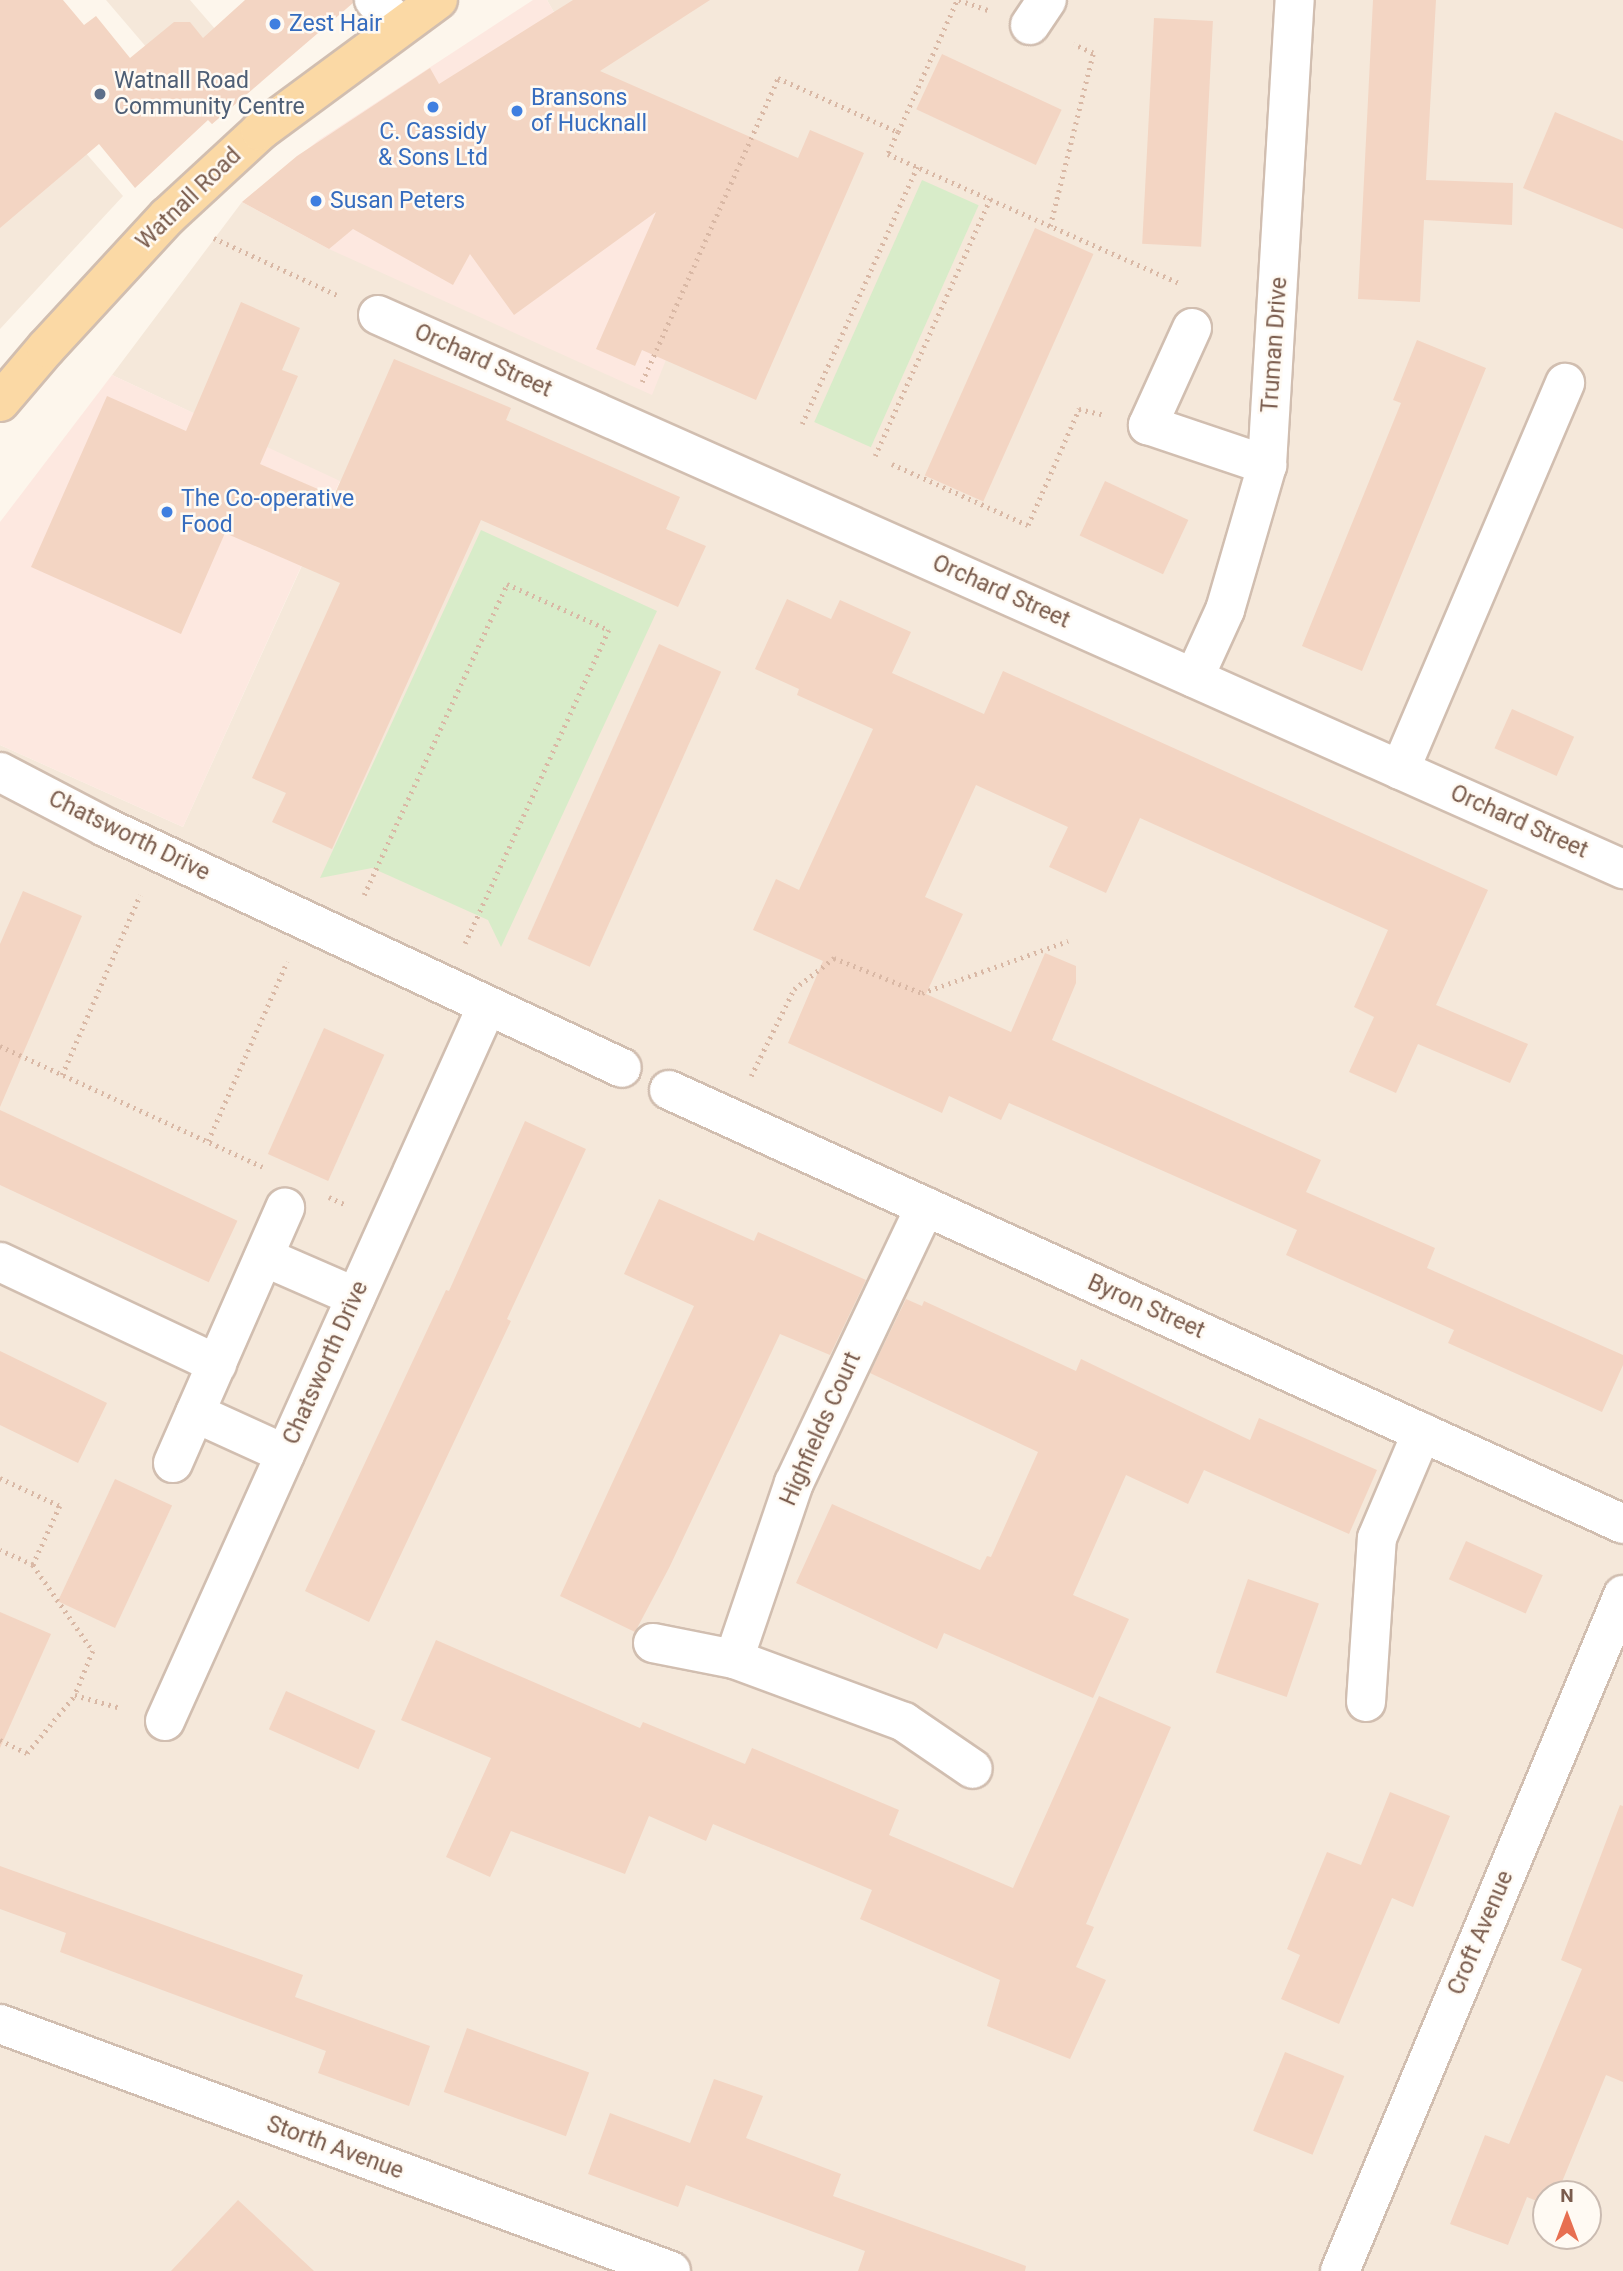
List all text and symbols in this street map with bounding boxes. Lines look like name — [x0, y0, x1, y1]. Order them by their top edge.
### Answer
place label: Zest Hair — [289, 10, 382, 38]
marker: Zest Hair — [267, 16, 283, 32]
place label: Watnall Road Community Centre — [114, 67, 305, 121]
place label: Bransons of Hucknall — [531, 84, 647, 138]
marker: Watnall Road Community Centre — [92, 86, 108, 102]
marker: C. Cassidy & Sons Ltd — [425, 99, 441, 115]
marker: Bransons of Hucknall — [509, 103, 525, 119]
place label: C. Cassidy & Sons Ltd — [378, 118, 488, 172]
street label: Watnall Road — [131, 142, 247, 256]
place label: Susan Peters — [330, 187, 465, 215]
marker: Susan Peters — [308, 193, 324, 209]
street label: Truman Drive — [1256, 276, 1294, 414]
street label: Orchard Street — [410, 318, 556, 404]
place label: The Co-operative Food — [181, 485, 354, 539]
marker: The Co-operative Food — [159, 504, 175, 520]
street label: Orchard Street — [928, 549, 1074, 635]
street label: Orchard Street — [1446, 779, 1592, 865]
street label: Chatsworth Drive — [44, 785, 214, 887]
street label: Byron Street — [1083, 1269, 1209, 1345]
street label: Chatsworth Drive — [278, 1277, 374, 1449]
street label: Highfields Court — [775, 1348, 867, 1510]
street label: Croft Avenue — [1442, 1867, 1520, 1999]
street label: Storth Avenue — [263, 2110, 407, 2186]
north arrow — [1532, 2180, 1602, 2250]
text: N — [1560, 2184, 1574, 2207]

